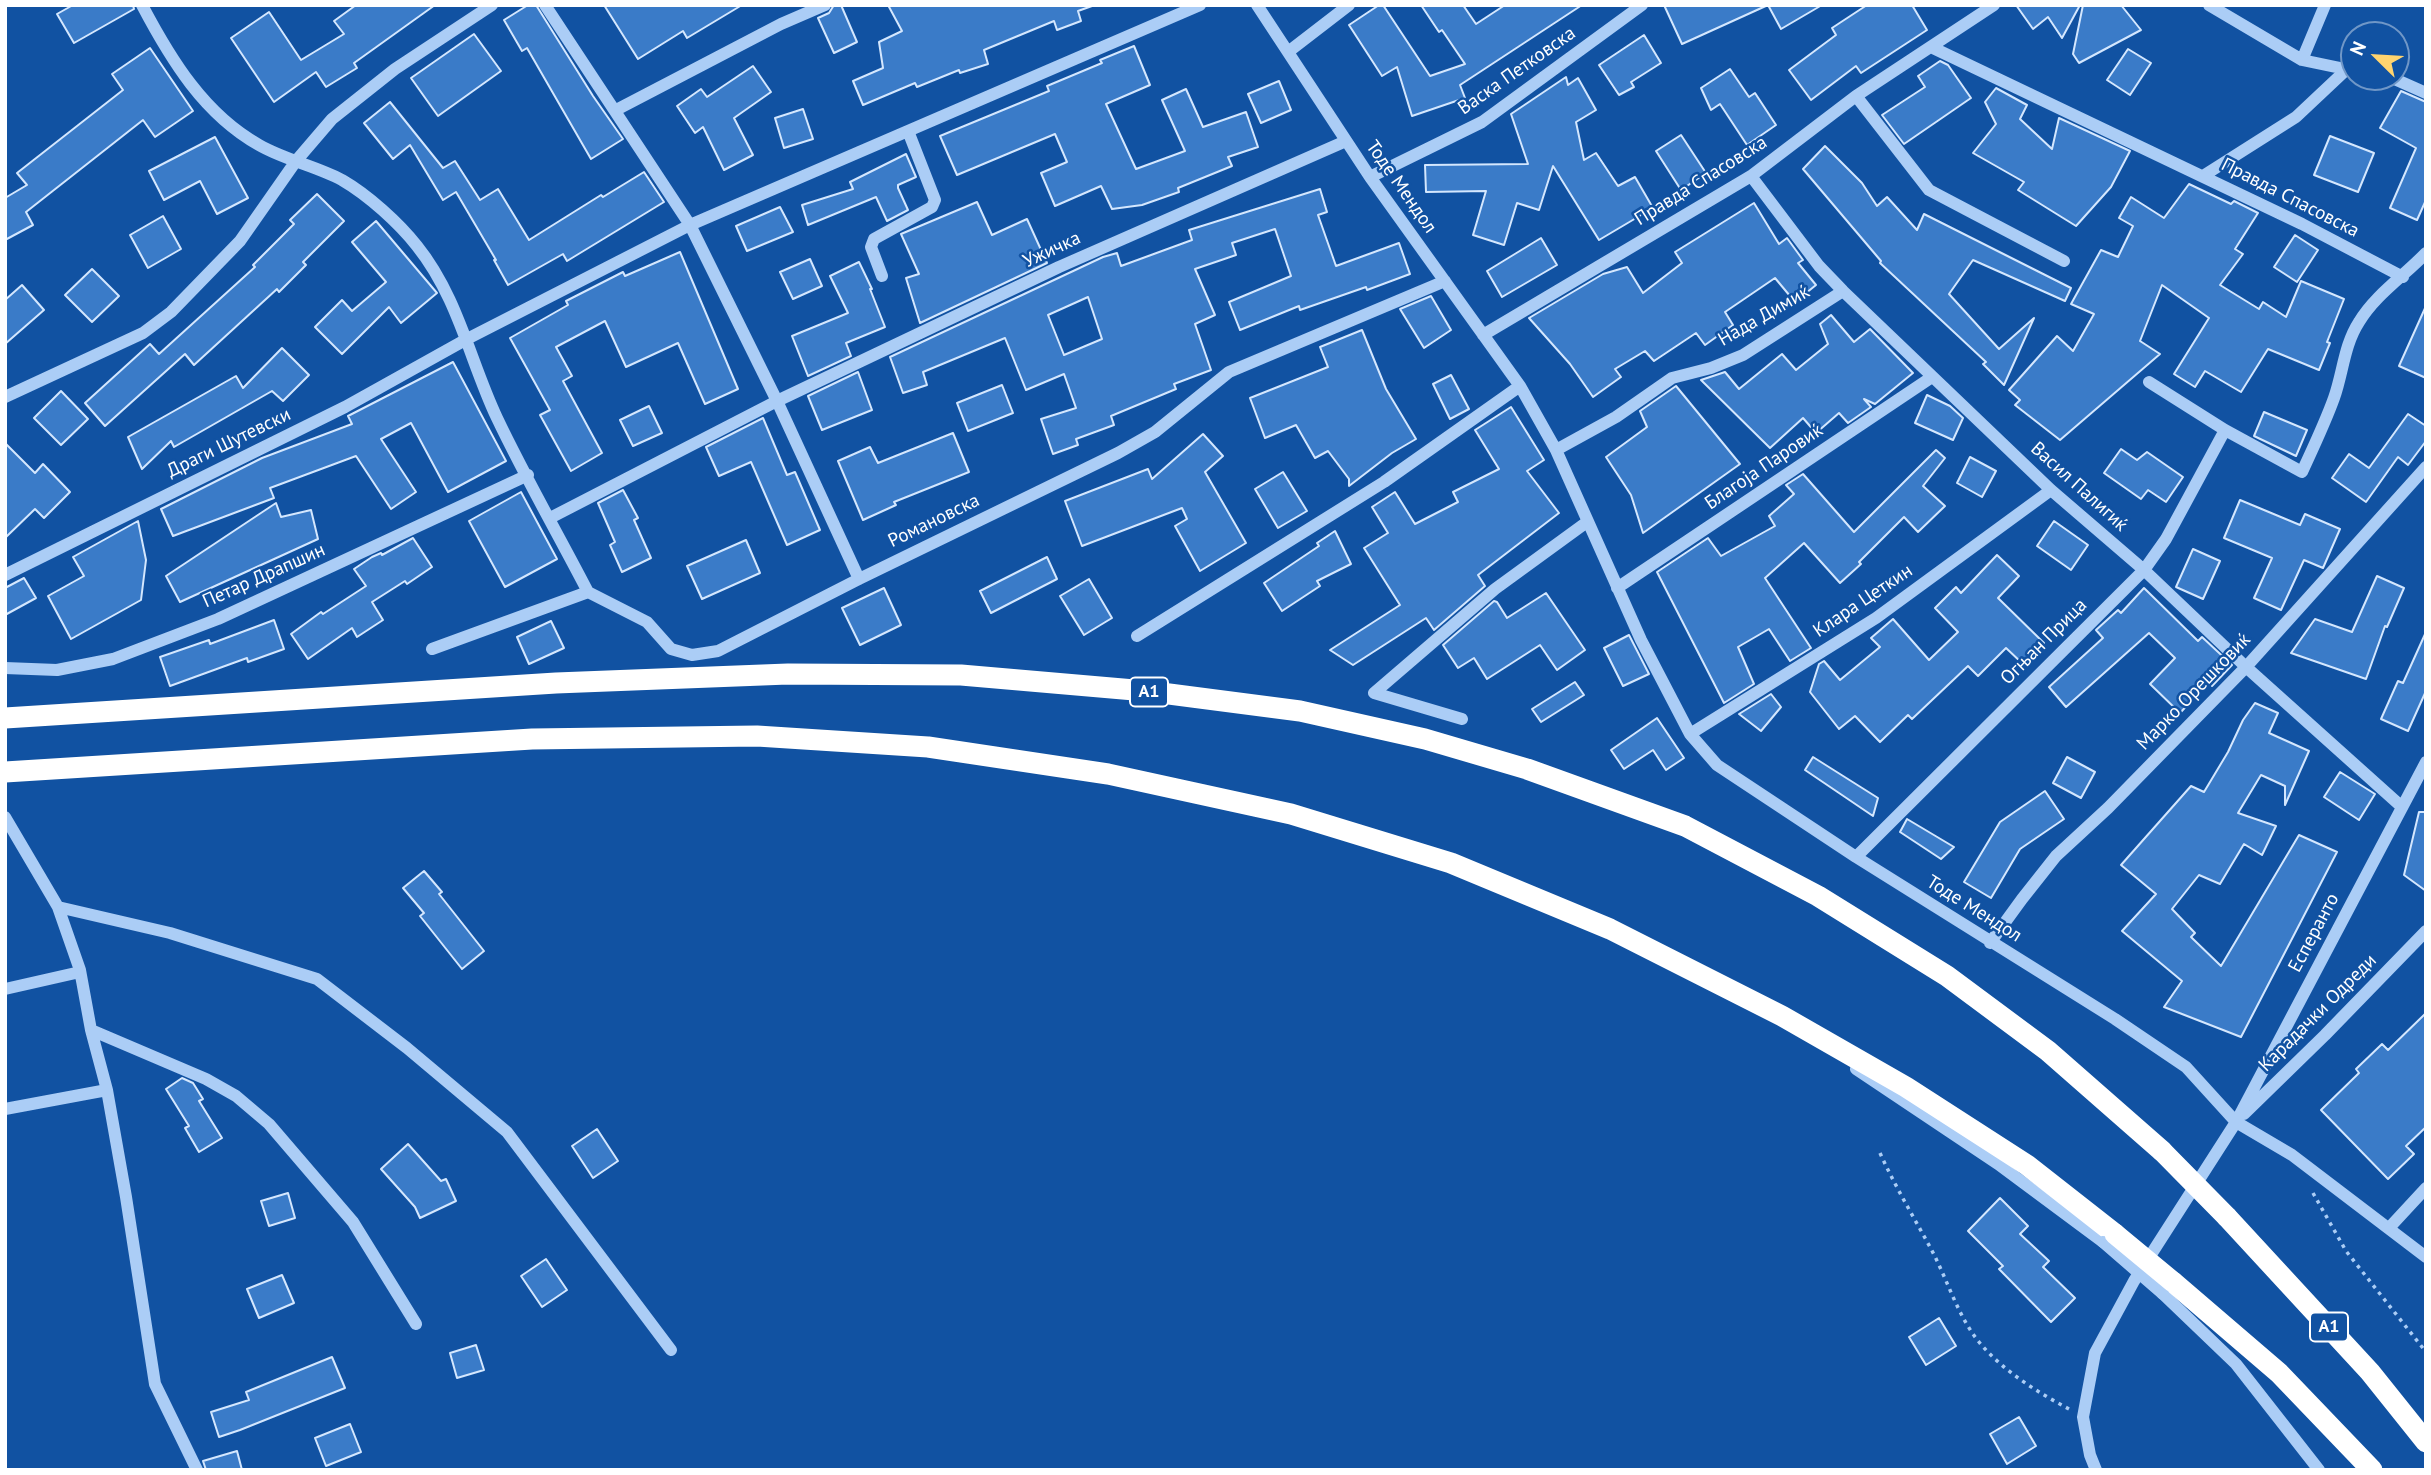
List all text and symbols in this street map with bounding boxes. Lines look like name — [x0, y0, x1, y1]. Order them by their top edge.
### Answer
north arrow — [2340, 21, 2410, 91]
street label: Васка Петковска — [1454, 22, 1580, 120]
text: N — [2344, 38, 2371, 59]
street label: Правда Спасовска — [1631, 131, 1771, 231]
street label: Тоде Мендол — [1361, 136, 1441, 238]
street label: Правда Спасовска — [2217, 153, 2363, 243]
street label: Ужичка — [1020, 227, 1084, 273]
street label: Нада Димиќ — [1714, 281, 1814, 351]
street label: Драги Шутевски — [163, 403, 295, 483]
street label: Благоја Паровиќ — [1701, 419, 1827, 515]
street label: Васил Палигиќ — [2026, 438, 2132, 536]
street label: Романовска — [885, 489, 983, 553]
street label: Петар Драпшин — [199, 539, 329, 613]
street label: Клара Цеткин — [1809, 559, 1917, 643]
street label: Огњан Прица — [1996, 594, 2092, 690]
street label: Марко Орешковиќ — [2132, 629, 2256, 755]
road number: A1 — [1130, 678, 1168, 706]
street label: Тоде Мендол — [1922, 871, 2026, 947]
street label: Есперанто — [2284, 890, 2344, 976]
street label: Карадачки Одреди — [2254, 949, 2382, 1077]
road number: A1 — [2310, 1312, 2348, 1342]

